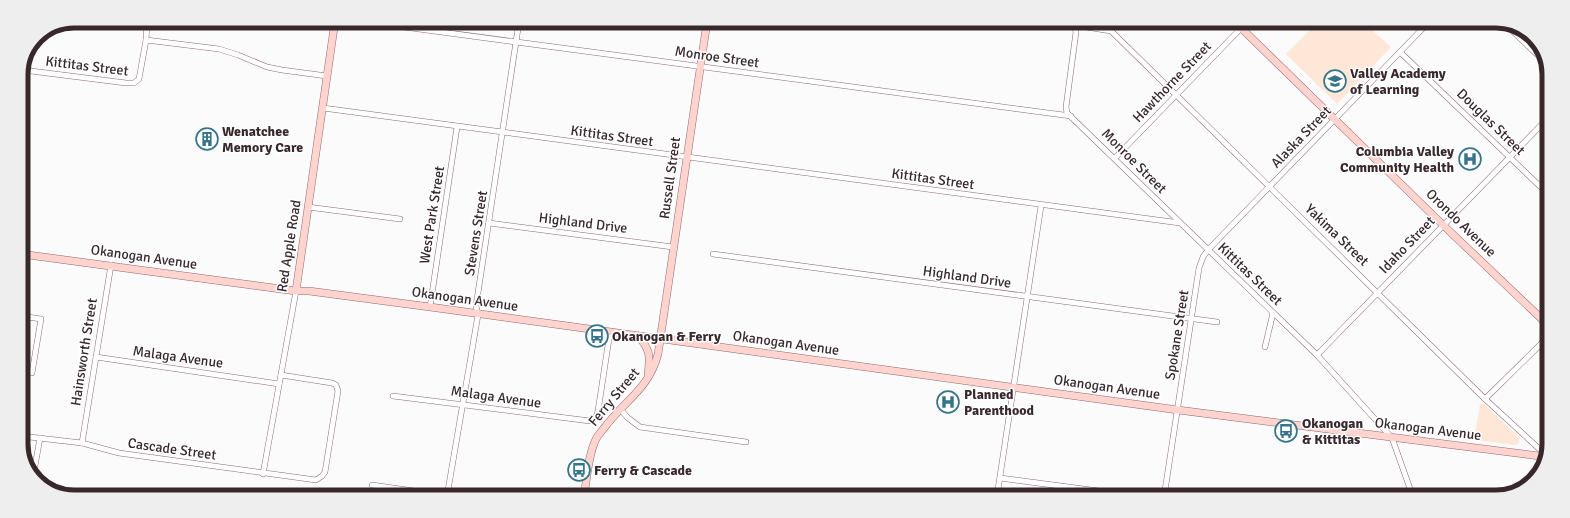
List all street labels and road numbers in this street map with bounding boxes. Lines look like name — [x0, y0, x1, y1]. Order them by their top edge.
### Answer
street label: Hawthorne Street — [1129, 38, 1215, 126]
street label: Monroe Street — [674, 43, 760, 71]
street label: Kittitas Street — [45, 52, 130, 80]
street label: Douglas Street — [1453, 85, 1529, 159]
street label: Alaska Street — [1267, 102, 1335, 171]
street label: Kittitas Street — [570, 122, 655, 150]
street label: Monroe Street — [1098, 125, 1170, 197]
street label: Russell Street — [656, 136, 684, 220]
street label: West Park Street — [416, 165, 448, 265]
street label: Kittitas Street — [891, 165, 976, 193]
street label: Orondo Avenue — [1423, 185, 1499, 261]
street label: Stevens Street — [461, 189, 491, 277]
street label: Red Apple Road — [273, 199, 305, 293]
street label: Yakima Street — [1302, 200, 1372, 270]
street label: Highland Drive — [538, 209, 628, 237]
street label: Idaho Street — [1375, 213, 1439, 277]
street label: Kittitas Street — [1214, 239, 1286, 309]
street label: Okanogan Avenue — [90, 241, 198, 273]
street label: Highland Drive — [922, 262, 1012, 292]
street label: Okanogan Avenue — [411, 283, 519, 315]
street label: Spokane Street — [1162, 289, 1193, 381]
street label: Hainsworth Street — [67, 297, 101, 407]
street label: Okanogan Avenue — [732, 327, 840, 359]
street label: Malaga Avenue — [132, 342, 224, 372]
street label: Ferry Street — [585, 364, 643, 430]
street label: Okanogan Avenue — [1053, 371, 1161, 403]
street label: Malaga Avenue — [450, 382, 542, 412]
street label: Okanogan Avenue — [1374, 414, 1482, 444]
street label: Cascade Street — [127, 434, 217, 464]

